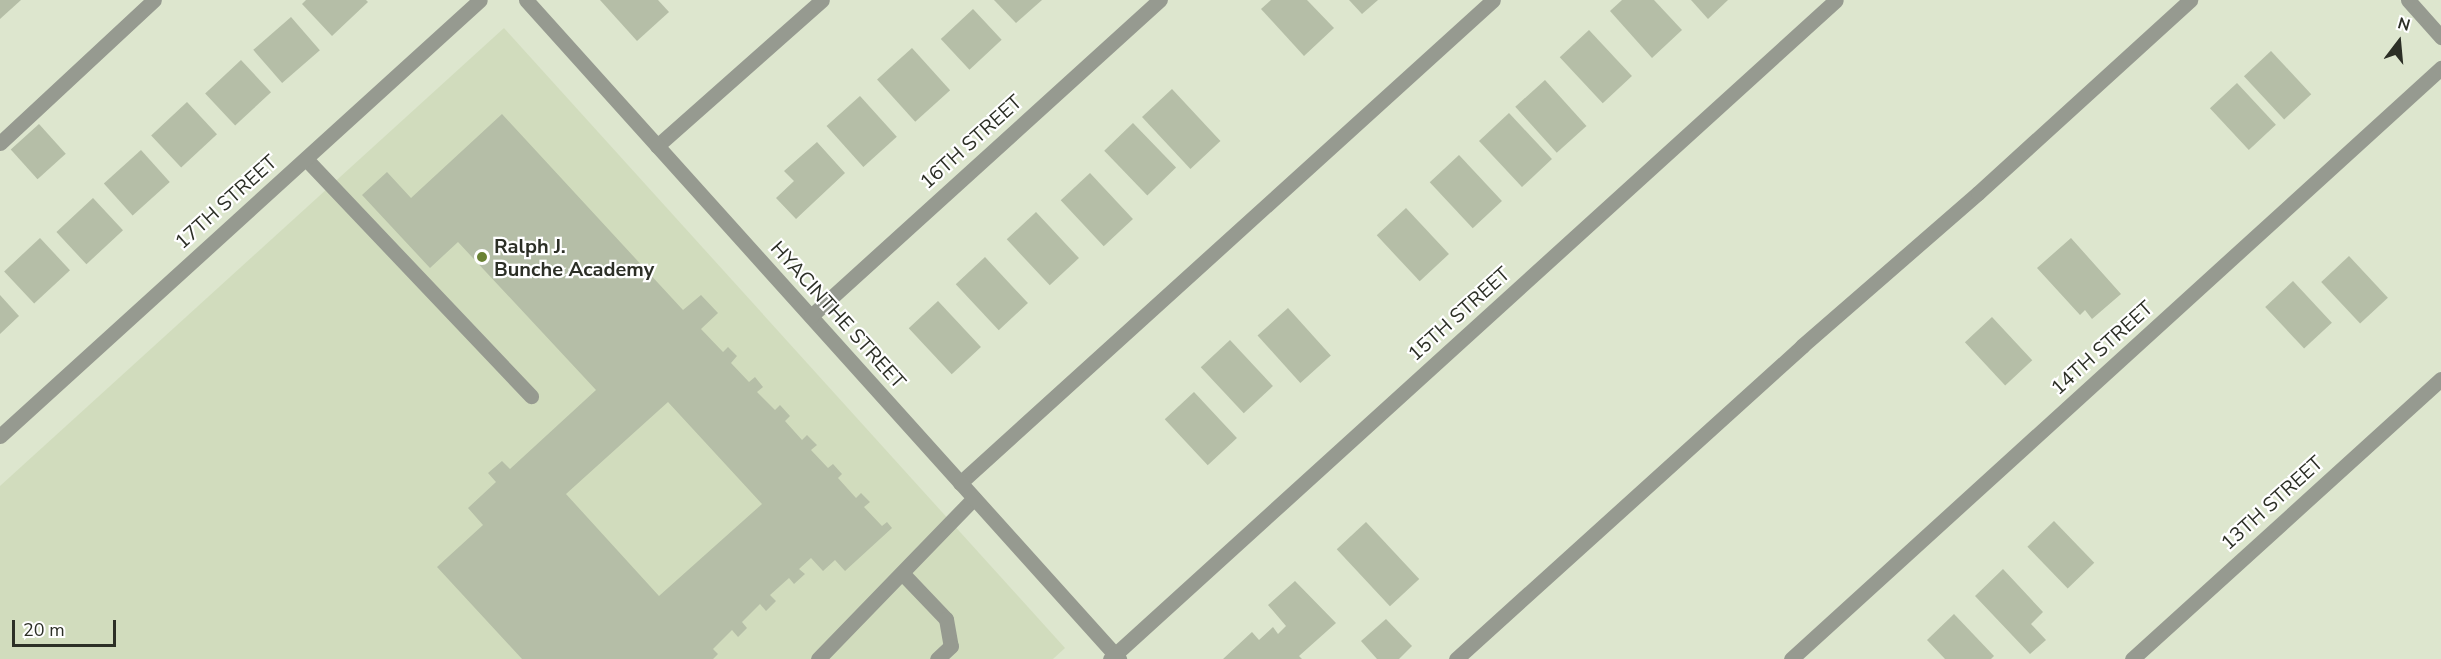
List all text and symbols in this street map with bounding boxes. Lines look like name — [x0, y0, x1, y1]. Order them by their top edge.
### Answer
north arrow — [2369, 12, 2429, 72]
text: N — [2395, 12, 2413, 37]
street label: 16TH STREET — [915, 90, 1027, 194]
street label: 17TH STREET — [170, 150, 282, 254]
place label: Ralph J. Bunche Academy — [494, 234, 654, 281]
street label: HYACINTHE STREET — [765, 236, 911, 394]
marker: Ralph J. Bunche Academy — [475, 250, 489, 264]
street label: 15TH STREET — [1403, 262, 1515, 366]
street label: 14TH STREET — [2046, 296, 2158, 400]
street label: 13TH STREET — [2216, 451, 2328, 555]
scale bar — [15, 608, 118, 646]
text: 20 m — [23, 618, 65, 642]

